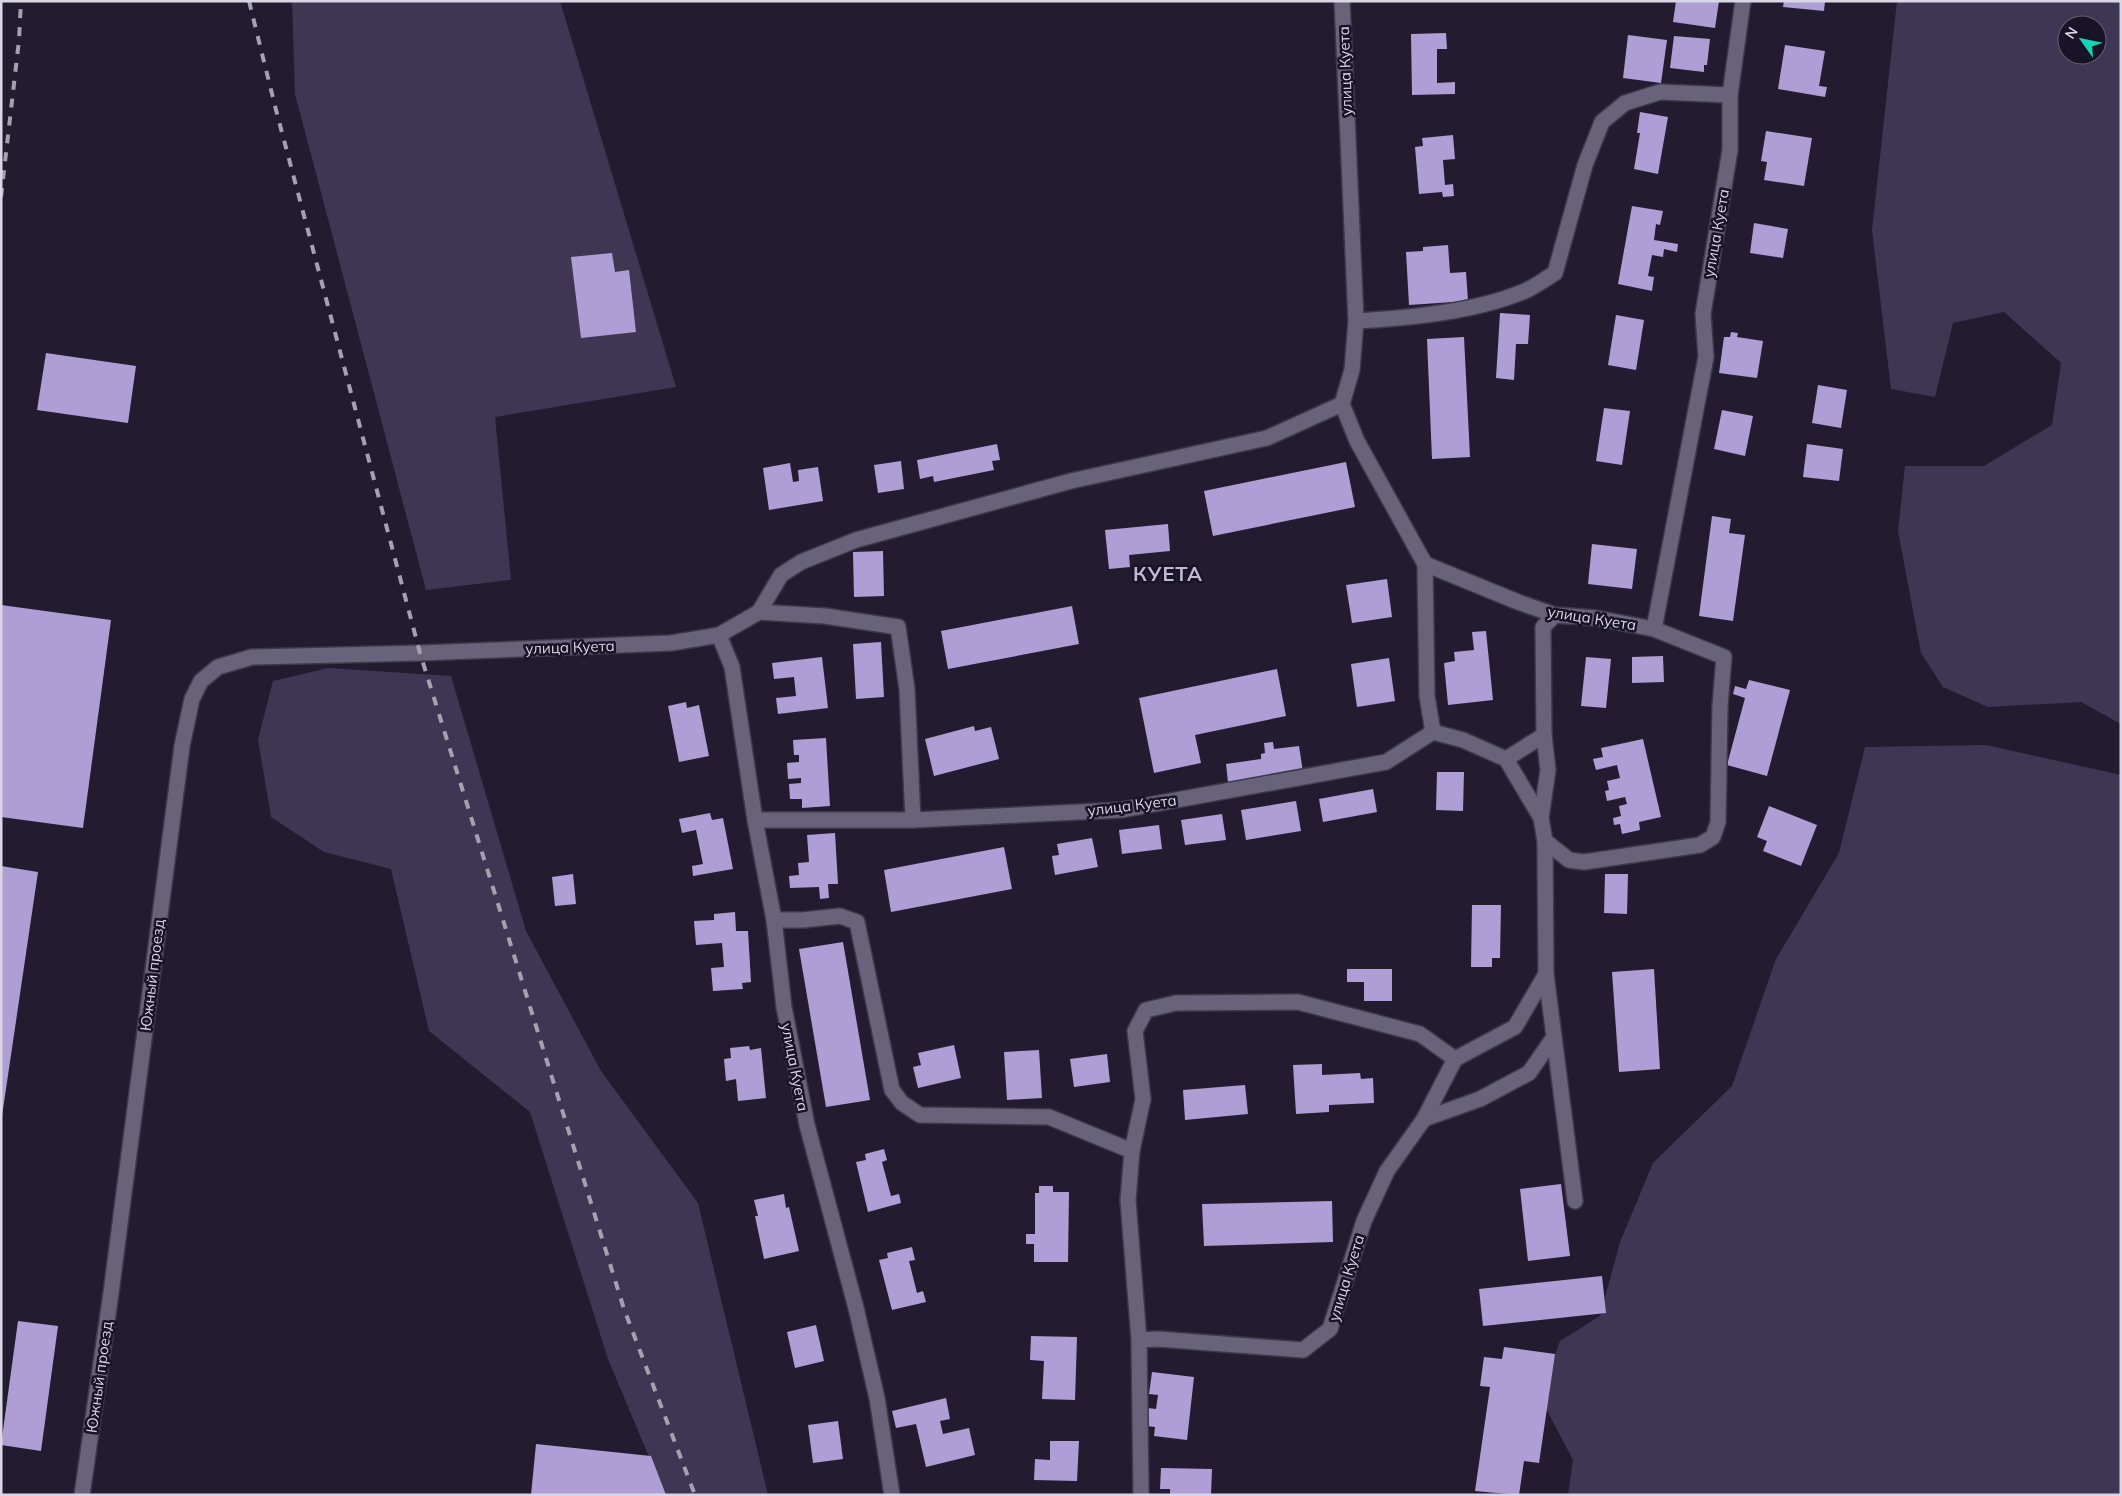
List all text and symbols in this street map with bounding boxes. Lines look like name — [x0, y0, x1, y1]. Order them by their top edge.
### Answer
north arrow — [2057, 15, 2107, 65]
text: N — [2061, 24, 2082, 42]
street label: улица Куета — [1334, 26, 1356, 116]
street label: улица Куета — [1699, 187, 1733, 279]
district label: КУЕТА — [1133, 561, 1203, 586]
street label: улица Куета — [1546, 602, 1638, 634]
street label: улица Куета — [525, 636, 615, 658]
street label: улица Куета — [1086, 790, 1178, 820]
street label: Южный проезд — [136, 918, 168, 1032]
street label: улица Куета — [777, 1021, 813, 1113]
street label: улица Куета — [1324, 1232, 1368, 1324]
street label: Южный проезд — [82, 1320, 116, 1434]

